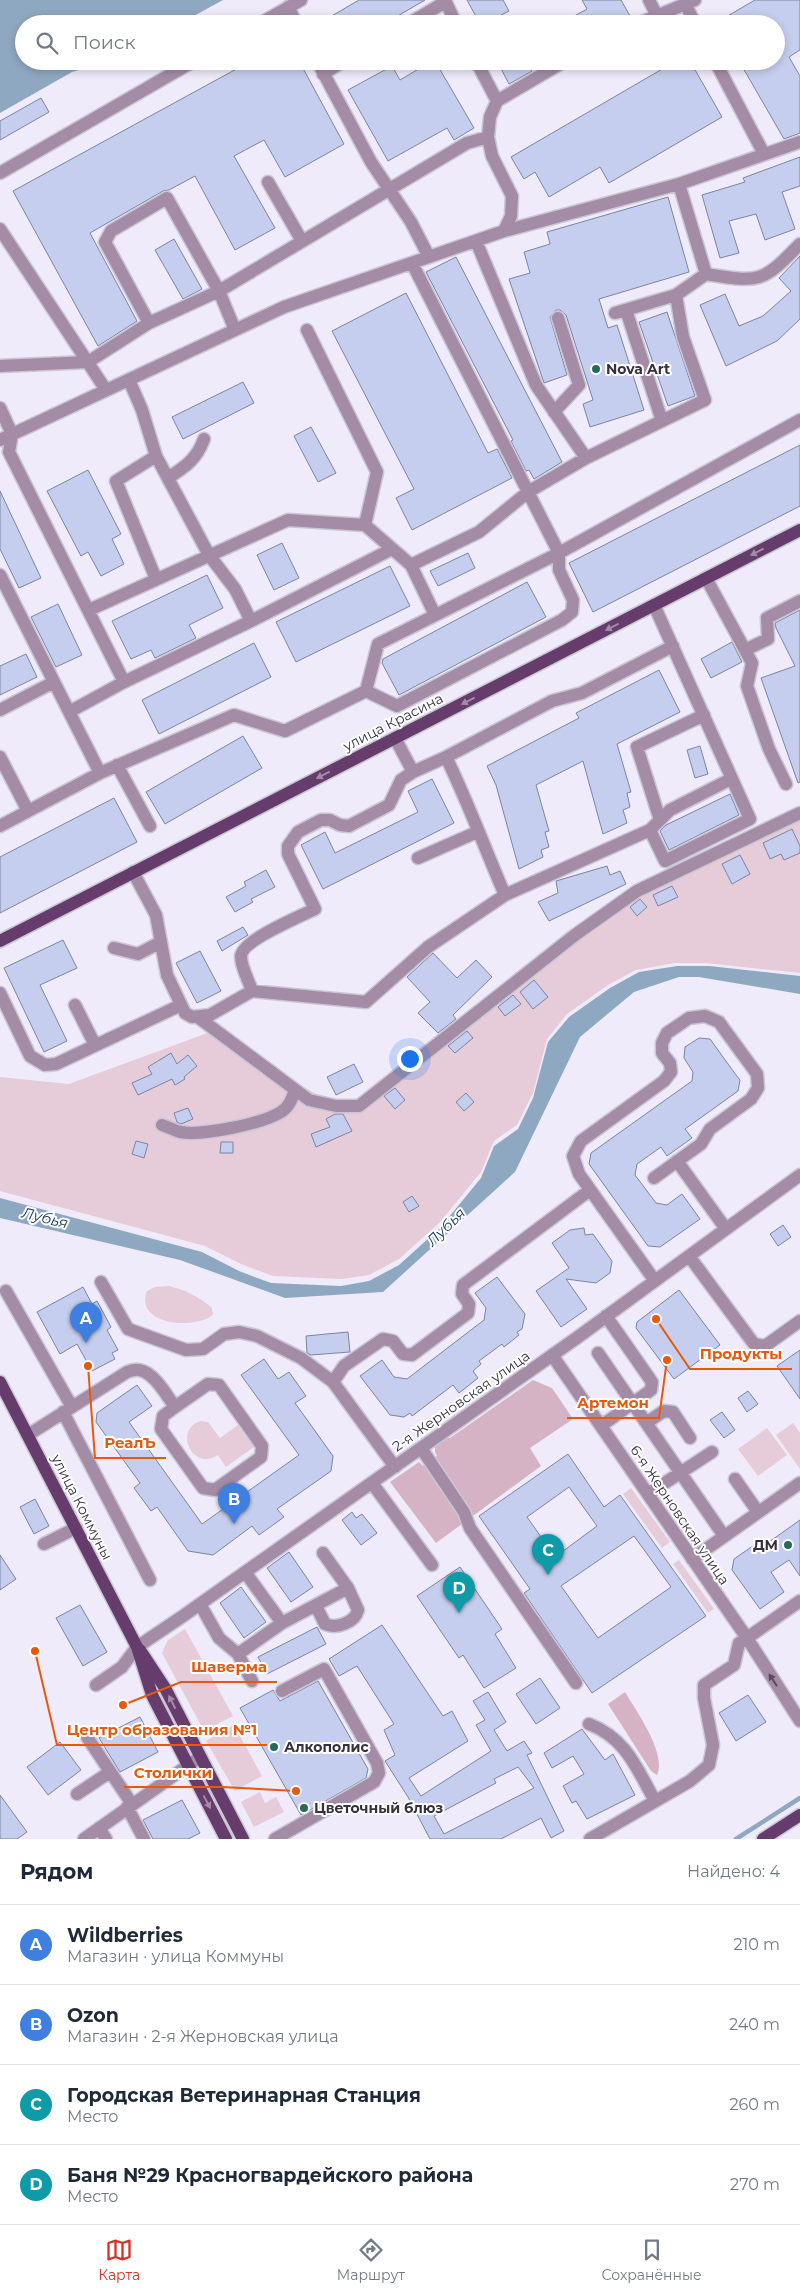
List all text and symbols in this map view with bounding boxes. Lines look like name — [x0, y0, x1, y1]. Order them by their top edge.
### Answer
search box — [15, 15, 785, 70]
icon: search — [33, 29, 61, 57]
text: Поиск — [73, 31, 136, 54]
place label: Nova Art — [606, 360, 670, 378]
marker: Nova Art — [590, 363, 602, 375]
one-way arrow — [749, 548, 764, 556]
one-way arrow — [605, 623, 619, 631]
street label: улица Красина — [339, 689, 446, 755]
one-way arrow — [460, 697, 475, 705]
one-way arrow — [316, 771, 330, 779]
your location — [397, 1046, 423, 1072]
water label: Лубья — [19, 1202, 70, 1232]
water label: Лубья — [421, 1203, 469, 1250]
pin: A — [70, 1302, 102, 1343]
callout: Продукты — [690, 1339, 792, 1369]
text: Продукты — [700, 1344, 782, 1363]
street label: 2-я Жерновская улица — [389, 1347, 533, 1455]
callout: Артемон — [567, 1388, 659, 1418]
text: Артемон — [577, 1393, 649, 1412]
callout: РеалЪ — [95, 1428, 166, 1458]
text: РеалЪ — [104, 1433, 156, 1452]
street label: 6-я Жерновская улица — [627, 1442, 733, 1588]
street label: улица Коммуны — [47, 1450, 116, 1563]
pin: B — [218, 1483, 250, 1524]
pin: C — [532, 1534, 564, 1575]
place label: ДМ — [753, 1536, 778, 1554]
marker: ДМ — [782, 1539, 794, 1551]
pin: D — [443, 1572, 475, 1613]
callout: Шаверма — [181, 1652, 277, 1682]
text: Шаверма — [191, 1657, 267, 1676]
one-way arrow — [769, 1673, 778, 1687]
one-way arrow — [168, 1695, 177, 1710]
callout: Центр образования №1 — [57, 1715, 267, 1745]
text: Центр образования №1 — [67, 1720, 257, 1739]
place label: Алкополис — [284, 1738, 369, 1756]
marker: Алкополис — [268, 1741, 280, 1753]
callout: Столички — [124, 1757, 222, 1787]
text: Столички — [134, 1763, 212, 1782]
one-way arrow — [203, 1795, 211, 1809]
place label: Цветочный блюз — [314, 1799, 443, 1817]
marker: Цветочный блюз — [298, 1802, 310, 1814]
text: Рядом — [20, 1859, 93, 1884]
text: Найдено: 4 — [687, 1862, 780, 1881]
text: Wildberries — [67, 1924, 183, 1947]
text: A — [30, 1935, 42, 1954]
text: 210 m — [733, 1935, 780, 1954]
text: Магазин · улица Коммуны — [67, 1947, 284, 1966]
text: Ozon — [67, 2004, 119, 2027]
text: B — [30, 2015, 42, 2034]
text: 240 m — [729, 2015, 780, 2034]
text: Магазин · 2-я Жерновская улица — [67, 2027, 339, 2046]
text: Городская Ветеринарная Станция — [67, 2084, 421, 2107]
text: C — [30, 2095, 42, 2114]
text: 260 m — [729, 2095, 780, 2114]
text: Место — [67, 2107, 119, 2126]
text: Баня №29 Красногвардейского района — [67, 2164, 473, 2187]
text: D — [29, 2175, 43, 2194]
text: 270 m — [730, 2175, 780, 2194]
text: Место — [67, 2187, 119, 2206]
tab: Карта — [98, 2236, 140, 2284]
tab: Маршрут — [337, 2236, 405, 2284]
tab: Сохранённые — [602, 2236, 702, 2284]

